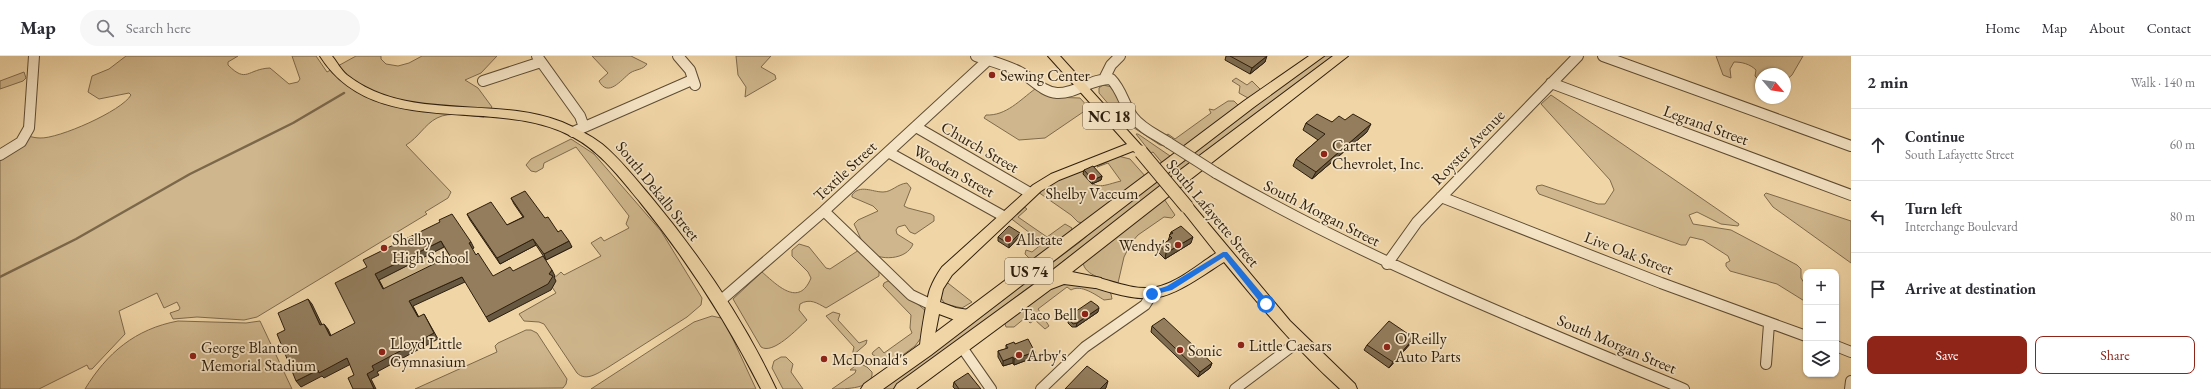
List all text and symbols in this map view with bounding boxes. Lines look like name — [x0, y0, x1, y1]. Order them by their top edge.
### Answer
search box — [80, 10, 360, 46]
text: Map — [20, 15, 56, 40]
icon: search — [94, 17, 116, 39]
text: Search here — [126, 18, 191, 37]
text: Home — [1985, 19, 2020, 37]
text: Map — [2042, 19, 2067, 37]
text: About — [2089, 19, 2125, 37]
text: Contact — [2147, 19, 2191, 37]
place label: Sewing Center — [1000, 65, 1090, 86]
north arrow — [1755, 68, 1791, 104]
marker: Sewing Center — [987, 70, 997, 80]
text: 2 min — [1867, 71, 1908, 93]
text: Walk · 140 m — [2131, 74, 2195, 91]
street label: Legrand Street — [1661, 100, 1751, 150]
road number: NC 18 — [1083, 103, 1135, 129]
street label: Royster Avenue — [1427, 105, 1509, 189]
street label: Church Street — [937, 116, 1023, 178]
text: Continue — [1905, 127, 1965, 146]
icon: ahead — [1867, 134, 1889, 156]
place label: Carter Chevrolet, Inc. — [1332, 135, 1424, 174]
street label: Textile Street — [809, 136, 881, 206]
text: 60 m — [2170, 136, 2195, 153]
street label: South Dekalb Street — [611, 137, 705, 245]
street label: Wooden Street — [910, 140, 998, 202]
text: South Lafayette Street — [1905, 146, 2014, 163]
marker: Carter Chevrolet, Inc. — [1319, 149, 1329, 159]
street label: South Lafayette Street — [1162, 155, 1264, 271]
marker: Shelby Vaccum — [1087, 172, 1097, 182]
street label: South Morgan Street — [1260, 175, 1384, 251]
place label: Shelby Vaccum — [1046, 183, 1139, 204]
text: Turn left — [1905, 199, 1962, 218]
icon: left — [1867, 206, 1889, 228]
text: 80 m — [2170, 208, 2195, 225]
text: Interchange Boulevard — [1905, 218, 2018, 235]
street label: Live Oak Street — [1581, 226, 1677, 280]
place label: Shelby High School — [392, 229, 469, 268]
place label: Allstate — [1015, 229, 1063, 250]
marker: Allstate — [1003, 234, 1013, 244]
place label: Wendy's — [1119, 235, 1170, 256]
marker: Wendy's — [1173, 240, 1183, 250]
marker: Shelby High School — [379, 243, 389, 253]
road number: US 74 — [1005, 258, 1053, 284]
map controls — [1803, 269, 1839, 377]
button: + — [1803, 269, 1839, 305]
icon: arrive — [1867, 278, 1889, 300]
text: Arrive at destination — [1905, 279, 2036, 298]
route end — [1143, 285, 1161, 303]
route start — [1257, 295, 1275, 313]
place label: Taco Bell — [1021, 304, 1077, 325]
button: − — [1803, 305, 1839, 341]
marker: Taco Bell — [1080, 309, 1090, 319]
street label: South Morgan Street — [1554, 309, 1680, 379]
place label: O'Reilly Auto Parts — [1394, 328, 1461, 367]
place label: Lloyd Little Gymnasium — [390, 333, 466, 372]
place label: Little Caesars — [1249, 335, 1332, 356]
button: Save — [1867, 336, 2027, 374]
button: Share — [2035, 336, 2195, 374]
place label: George Blanton Memorial Stadium — [201, 337, 317, 376]
place label: Sonic — [1188, 340, 1222, 361]
marker: Little Caesars — [1236, 340, 1246, 350]
button: layers — [1803, 341, 1839, 377]
marker: O'Reilly Auto Parts — [1382, 342, 1392, 352]
place label: Arby's — [1026, 345, 1067, 366]
marker: Sonic — [1175, 345, 1185, 355]
marker: Lloyd Little Gymnasium — [377, 347, 387, 357]
place label: McDonald's — [832, 349, 908, 370]
marker: Arby's — [1014, 350, 1024, 360]
marker: George Blanton Memorial Stadium — [188, 351, 198, 361]
marker: McDonald's — [819, 354, 829, 364]

